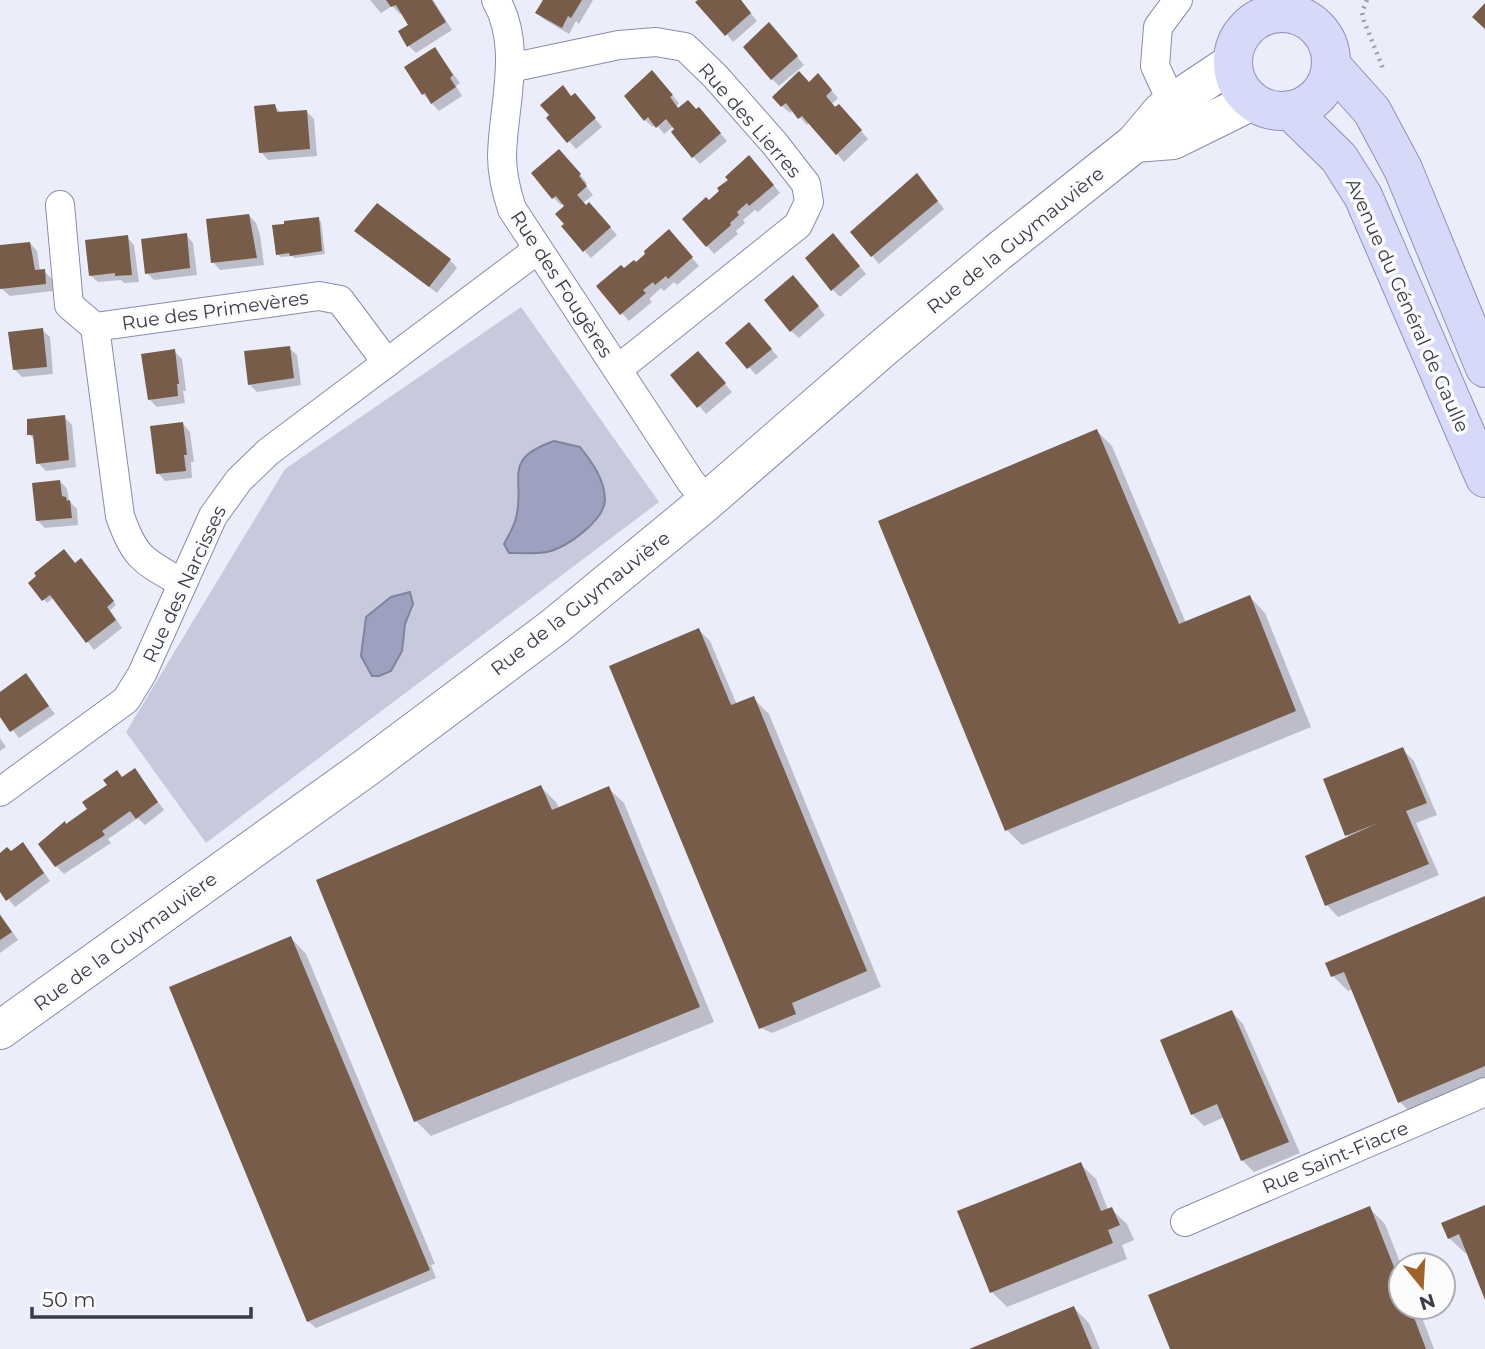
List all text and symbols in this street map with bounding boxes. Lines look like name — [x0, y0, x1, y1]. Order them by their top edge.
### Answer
street label: Rue des Lierres — [693, 58, 806, 183]
street label: Rue de la Guymauvière — [922, 162, 1108, 319]
street label: Avenue du Général de Gaulle — [1341, 175, 1474, 436]
street label: Rue des Fougères — [505, 206, 618, 362]
street label: Rue des Primevères — [120, 286, 310, 335]
street label: Rue des Narcisses — [138, 502, 231, 666]
street label: Rue de la Guymauvière — [486, 526, 675, 681]
street label: Rue de la Guymauvière — [29, 867, 222, 1016]
street label: Rue Saint-Fiacre — [1259, 1116, 1412, 1199]
north arrow — [1387, 1251, 1457, 1321]
scale bar — [32, 1276, 250, 1320]
text: 50 m — [42, 1287, 96, 1312]
text: N — [1416, 1288, 1438, 1315]

